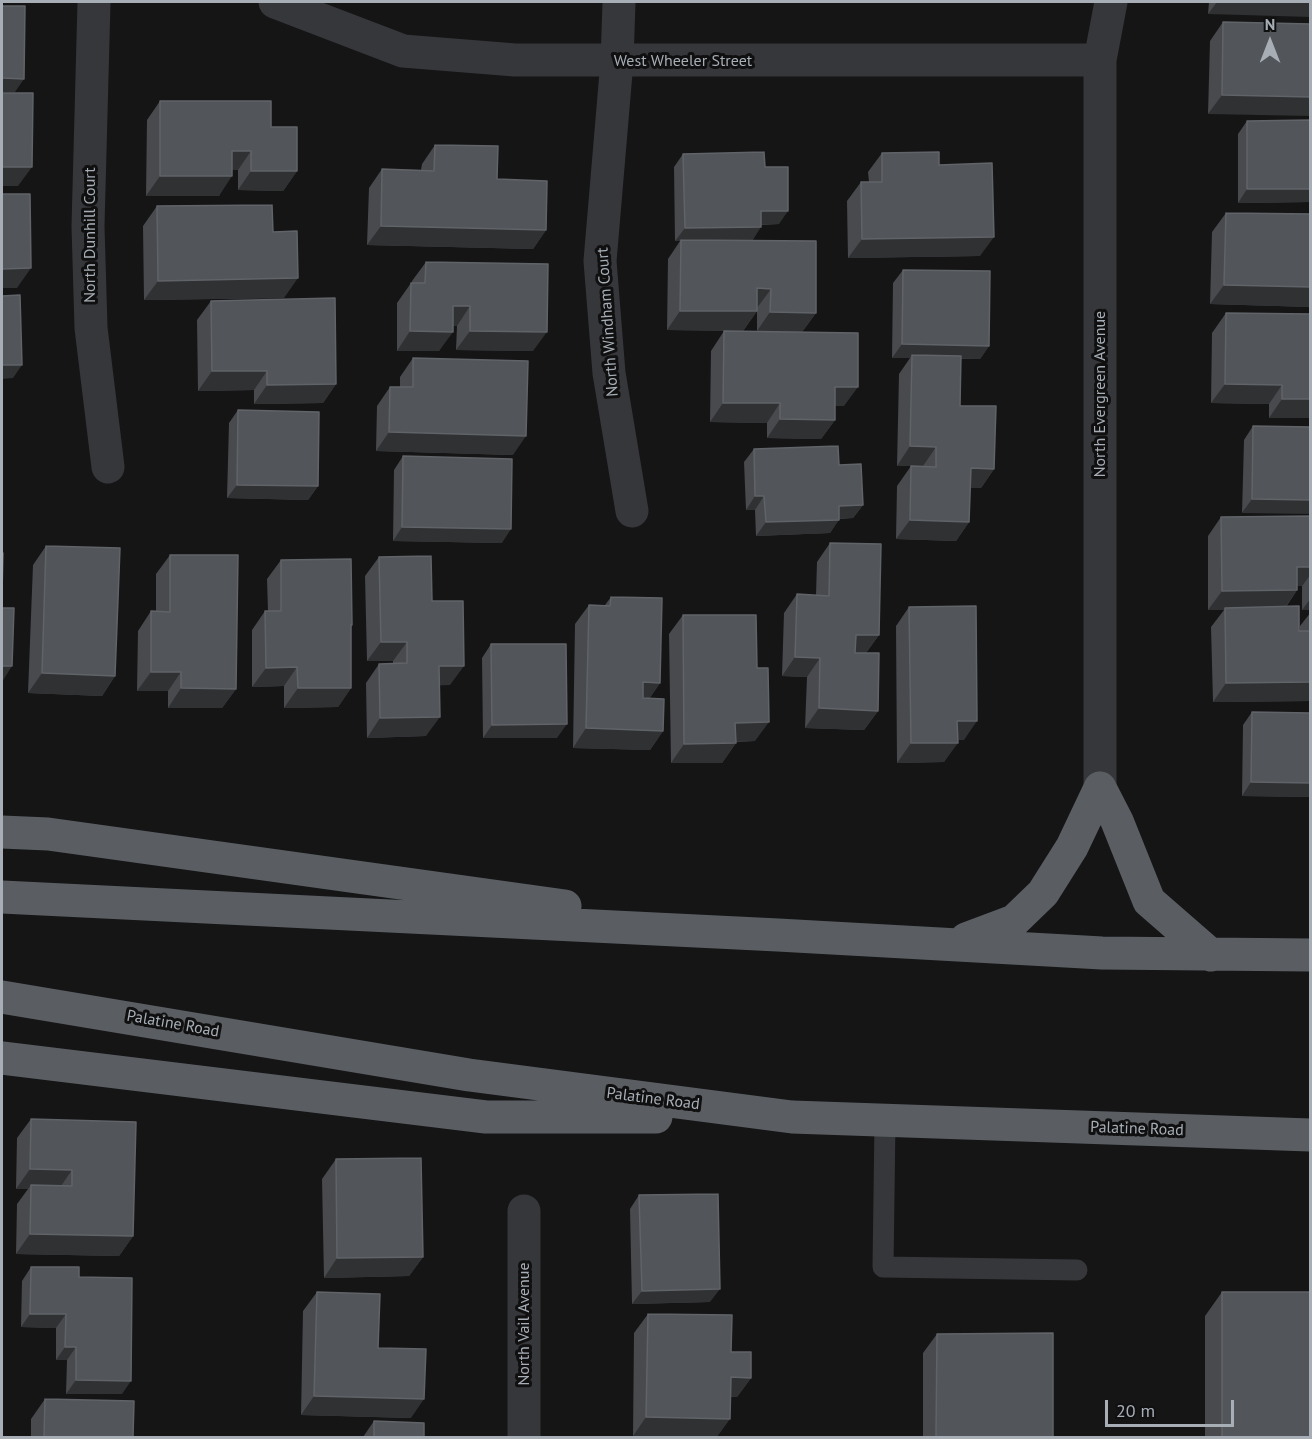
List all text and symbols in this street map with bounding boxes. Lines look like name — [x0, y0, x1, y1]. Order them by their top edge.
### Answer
north arrow — [1240, 12, 1300, 72]
text: N — [1265, 14, 1275, 34]
street label: West Wheeler Street — [614, 51, 752, 71]
street label: North Dunhill Court — [80, 167, 100, 303]
street label: North Windham Court — [593, 247, 623, 397]
street label: North Evergreen Avenue — [1090, 311, 1110, 477]
street label: Palatine Road — [125, 1006, 221, 1042]
street label: Palatine Road — [605, 1084, 701, 1114]
street label: Palatine Road — [1090, 1118, 1184, 1140]
street label: North Vail Avenue — [514, 1262, 534, 1386]
scale bar — [1108, 1388, 1237, 1426]
text: 20 m — [1116, 1399, 1155, 1422]

